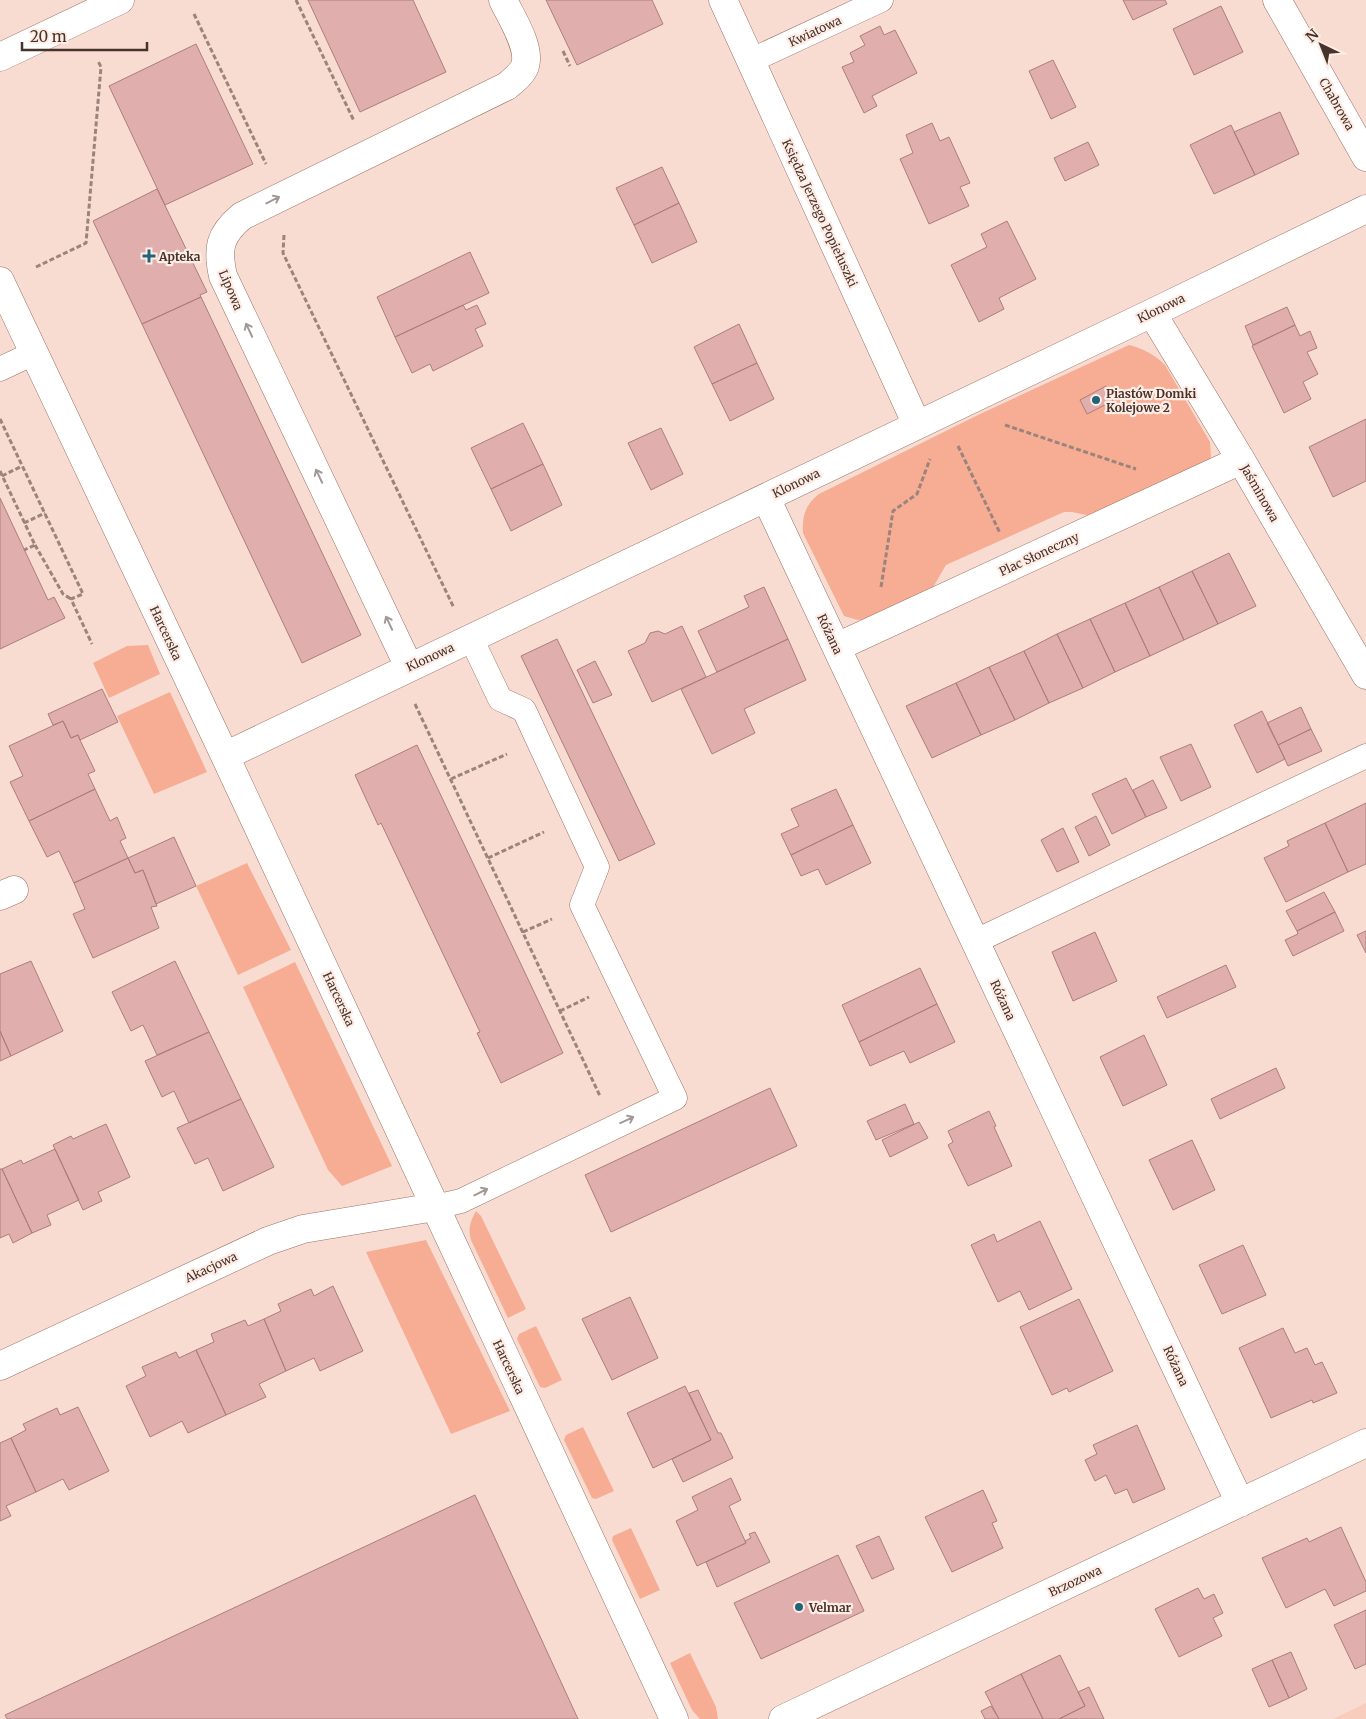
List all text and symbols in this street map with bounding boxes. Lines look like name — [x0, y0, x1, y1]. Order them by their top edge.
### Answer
street label: Kwiatowa — [786, 12, 844, 50]
scale bar — [22, 20, 148, 52]
north arrow — [1296, 20, 1346, 70]
text: N — [1302, 25, 1322, 46]
text: 20 m — [30, 27, 67, 46]
street label: Chabrowa — [1316, 75, 1358, 133]
street label: Księdza Jerzego Popiełuszki — [779, 137, 861, 289]
one-way arrow — [265, 195, 280, 205]
place label: Apteka — [158, 249, 201, 264]
marker: Apteka — [143, 250, 155, 262]
street label: Lipowa — [216, 268, 246, 313]
street label: Klonowa — [1135, 290, 1188, 326]
one-way arrow — [244, 323, 253, 338]
place label: Piastów Domki Kolejowe 2 — [1106, 386, 1196, 415]
marker: Piastów Domki Kolejowe 2 — [1090, 394, 1102, 406]
street label: Jaśminowa — [1237, 461, 1283, 525]
street label: Klonowa — [770, 465, 823, 501]
one-way arrow — [313, 469, 323, 484]
street label: Plac Słoneczny — [997, 529, 1081, 579]
street label: Harcerska — [147, 603, 185, 663]
street label: Różana — [814, 611, 846, 657]
one-way arrow — [383, 616, 393, 631]
street label: Klonowa — [404, 639, 457, 675]
street label: Harcerska — [320, 969, 358, 1029]
street label: Różana — [987, 977, 1019, 1023]
one-way arrow — [619, 1115, 634, 1125]
one-way arrow — [473, 1186, 488, 1196]
street label: Akacjowa — [182, 1248, 240, 1286]
street label: Harcerska — [490, 1337, 528, 1397]
street label: Różana — [1160, 1343, 1192, 1389]
street label: Brzozowa — [1046, 1562, 1104, 1600]
place label: Velmar — [808, 1600, 852, 1615]
marker: Velmar — [793, 1601, 805, 1613]

